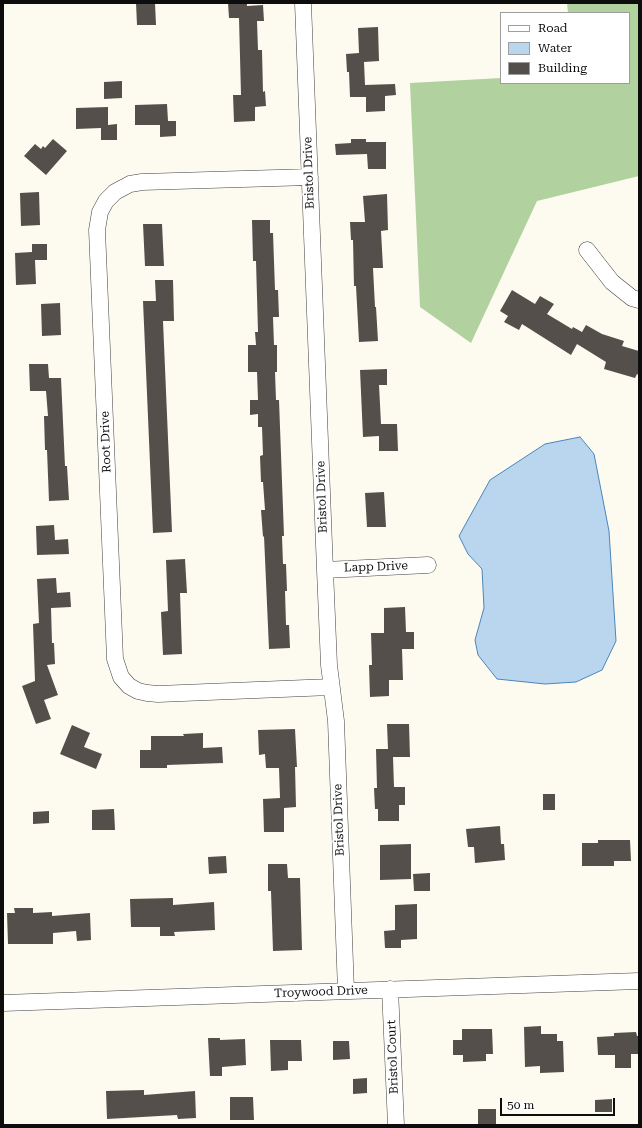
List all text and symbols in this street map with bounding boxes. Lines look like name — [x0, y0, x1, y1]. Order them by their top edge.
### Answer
legend — [500, 12, 630, 84]
text: Road — [538, 21, 567, 35]
text: Water — [538, 41, 572, 55]
text: Building — [538, 61, 587, 75]
street label: Bristol Drive — [301, 137, 317, 209]
street label: Root Drive — [98, 411, 114, 473]
street label: Bristol Drive — [314, 461, 330, 533]
street label: Lapp Drive — [344, 559, 408, 575]
street label: Bristol Drive — [331, 784, 347, 856]
street label: Troywood Drive — [274, 983, 368, 1001]
street label: Bristol Court — [385, 1020, 401, 1094]
scale bar — [502, 1090, 617, 1116]
text: 50 m — [507, 1098, 534, 1112]

